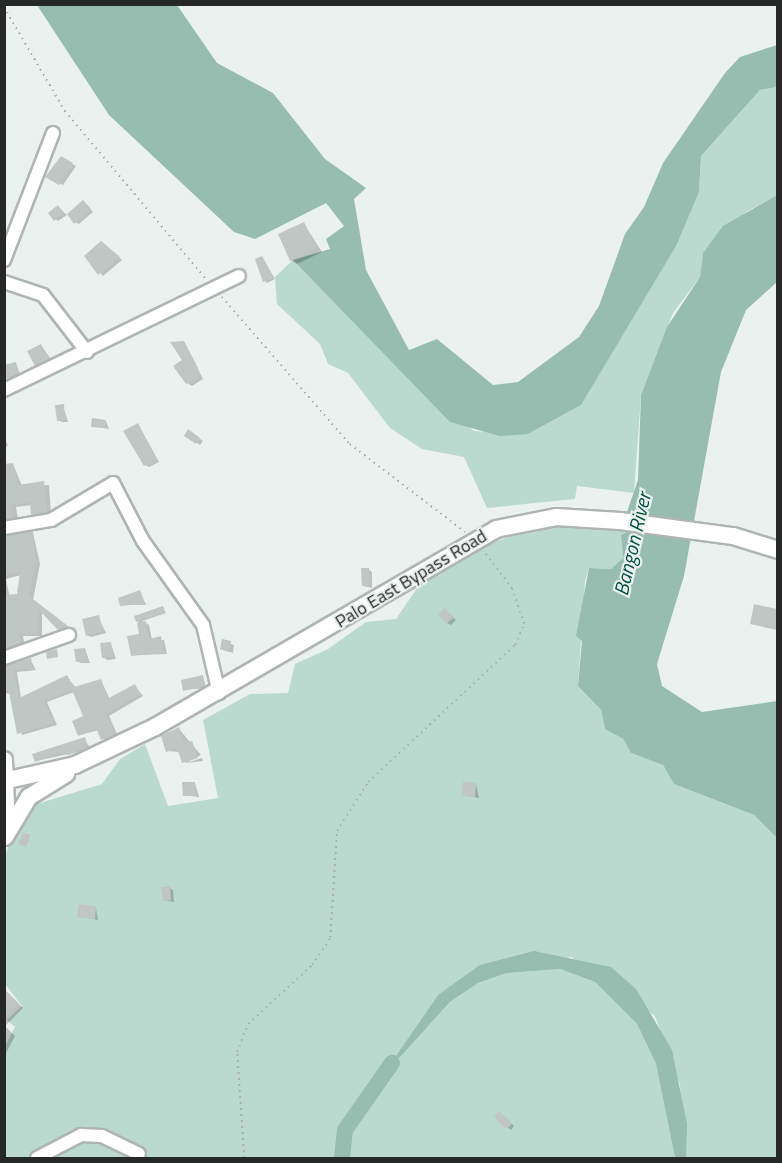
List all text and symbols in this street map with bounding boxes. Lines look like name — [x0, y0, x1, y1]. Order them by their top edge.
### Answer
water label: Bangon River — [609, 490, 655, 598]
street label: Palo East Bypass Road — [331, 525, 491, 633]

